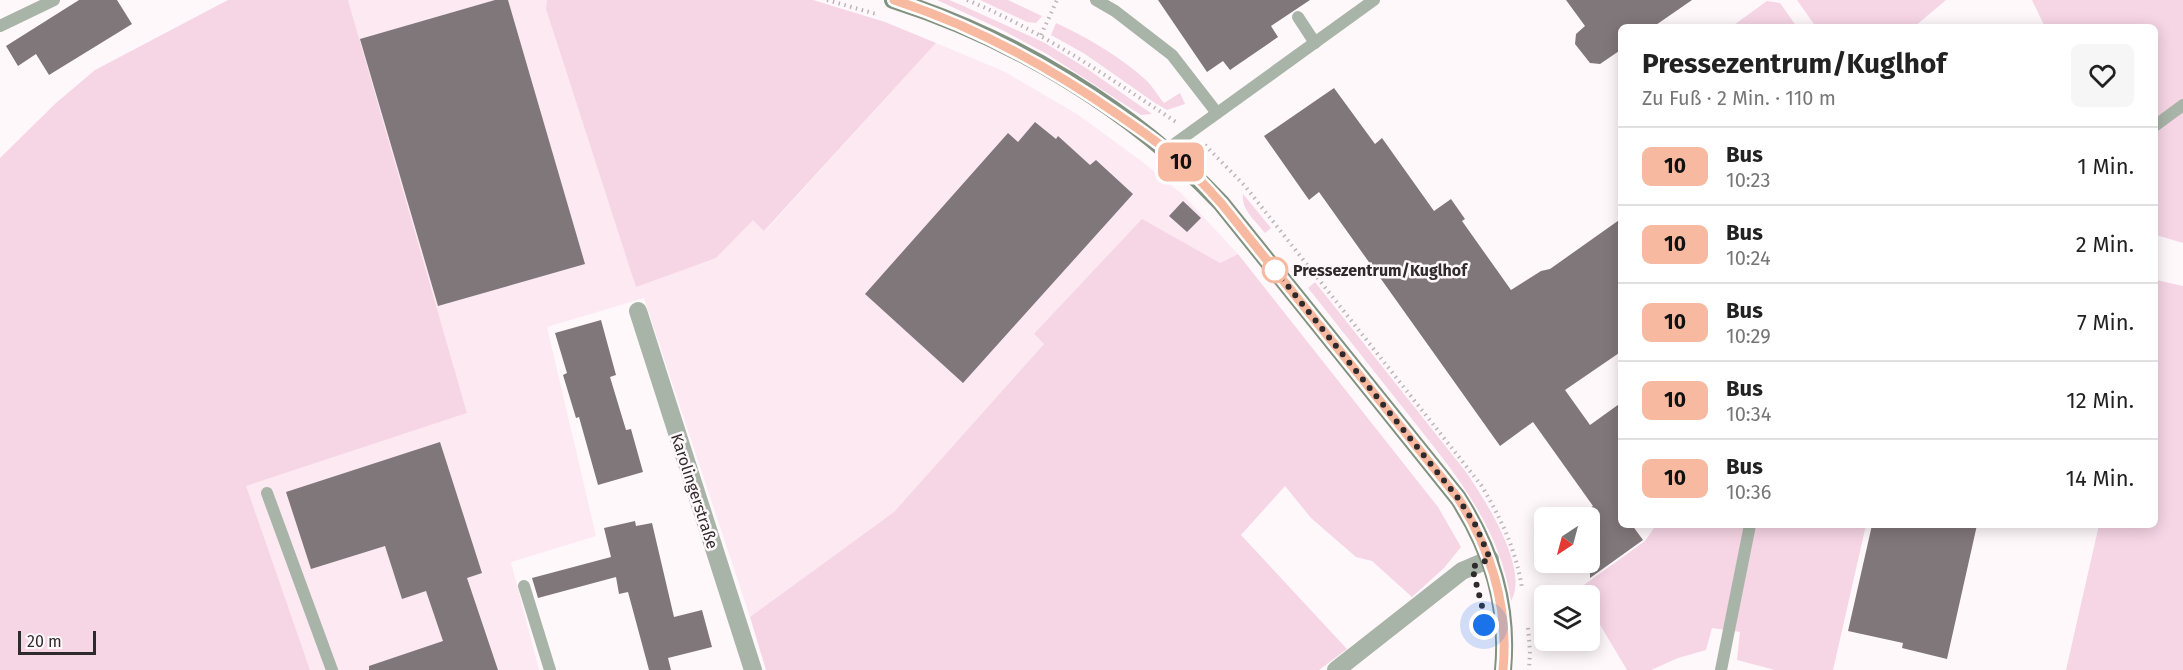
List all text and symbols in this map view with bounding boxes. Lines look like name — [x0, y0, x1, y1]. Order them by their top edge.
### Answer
button: heart — [2071, 44, 2134, 107]
text: Pressezentrum/Kuglhof — [1642, 47, 1946, 80]
text: Zu Fuß · 2 Min. · 110 m — [1642, 86, 1836, 110]
text: Bus — [1726, 141, 1763, 168]
line badge: 10 — [1154, 142, 1208, 182]
text: 10 — [1170, 149, 1192, 175]
text: 10 — [1664, 153, 1686, 179]
text: 1 Min. — [2077, 153, 2134, 180]
text: 10:23 — [1726, 168, 1770, 192]
text: Bus — [1726, 219, 1763, 246]
text: 10 — [1664, 231, 1686, 257]
text: 2 Min. — [2076, 231, 2134, 258]
text: 10:24 — [1726, 246, 1771, 270]
marker: Pressezentrum/Kuglhof — [1262, 257, 1288, 283]
place label: Pressezentrum/Kuglhof — [1293, 261, 1468, 280]
text: Bus — [1726, 297, 1763, 324]
text: 10 — [1664, 309, 1686, 335]
text: 7 Min. — [2077, 309, 2134, 336]
text: 10:29 — [1726, 324, 1771, 348]
text: Bus — [1726, 375, 1763, 402]
text: 10 — [1664, 387, 1686, 413]
text: 12 Min. — [2066, 387, 2134, 414]
text: 10:34 — [1726, 402, 1771, 426]
street label: Karolingerstraße — [667, 431, 722, 551]
text: Bus — [1726, 453, 1763, 480]
text: 10 — [1664, 465, 1686, 491]
text: 14 Min. — [2065, 465, 2134, 492]
text: 10:36 — [1726, 480, 1771, 504]
north arrow — [1534, 507, 1600, 573]
map controls — [1534, 507, 1600, 651]
button: layers — [1534, 585, 1600, 651]
your location — [1469, 610, 1499, 640]
scale bar — [18, 628, 96, 656]
text: 20 m — [27, 632, 62, 651]

